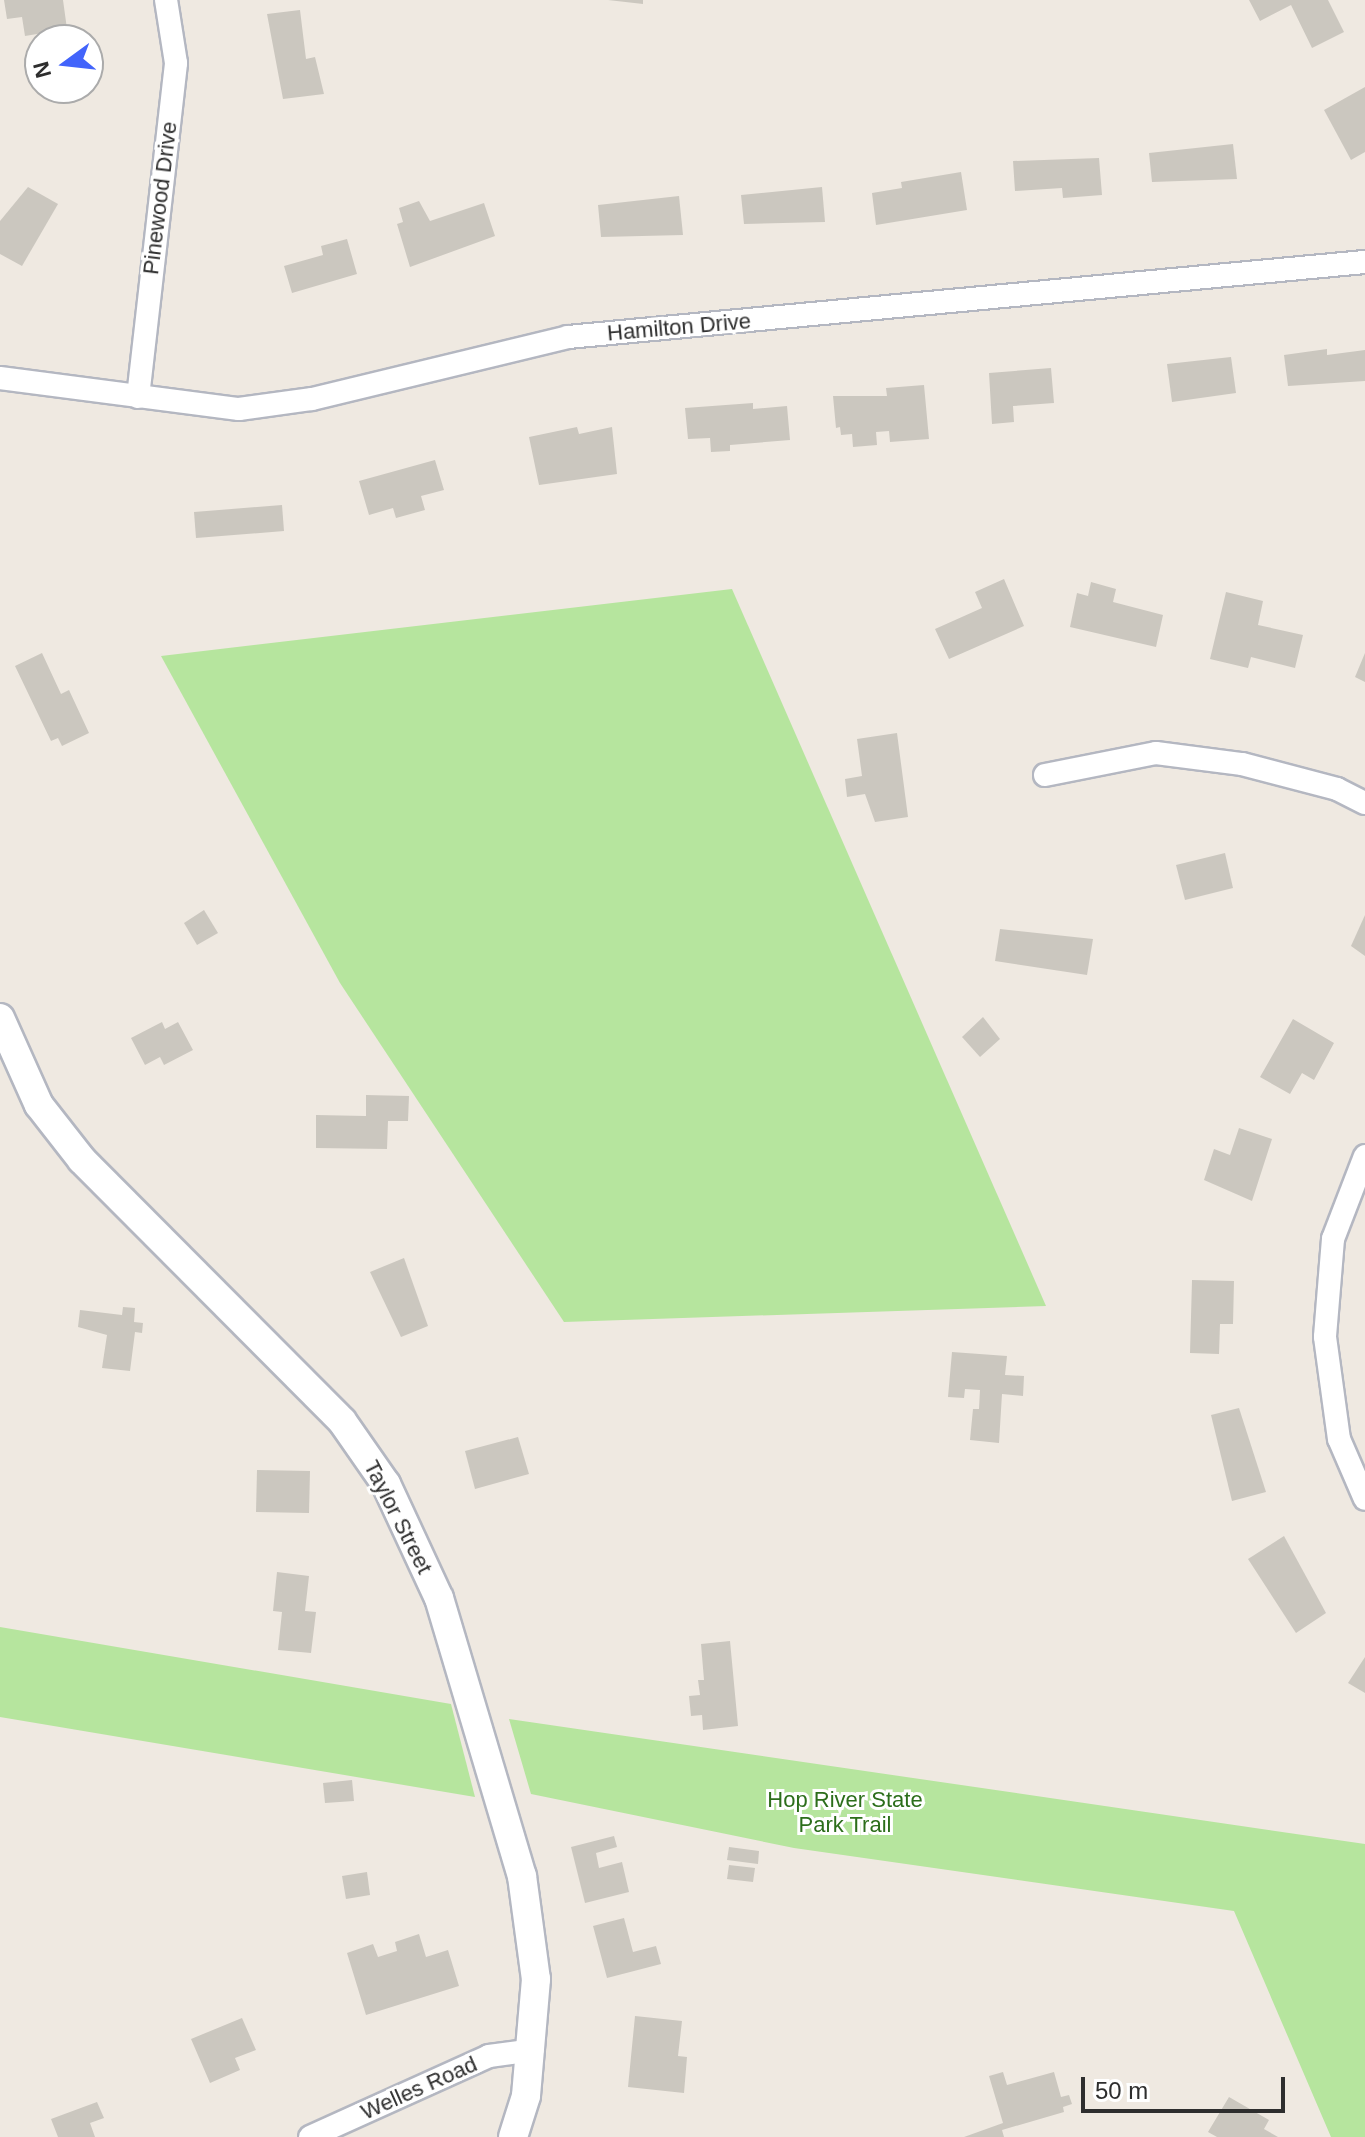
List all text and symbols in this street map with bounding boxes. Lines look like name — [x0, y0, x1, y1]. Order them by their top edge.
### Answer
north arrow — [24, 24, 104, 104]
text: N — [28, 59, 56, 81]
street label: Pinewood Drive — [138, 120, 182, 276]
street label: Hamilton Drive — [606, 308, 752, 346]
street label: Taylor Street — [358, 1456, 438, 1578]
park label: Hop River State Park Trail — [767, 1786, 923, 1838]
street label: Welles Road — [357, 2051, 481, 2125]
scale bar — [1085, 2061, 1289, 2111]
text: 50 m — [1095, 2077, 1148, 2104]

